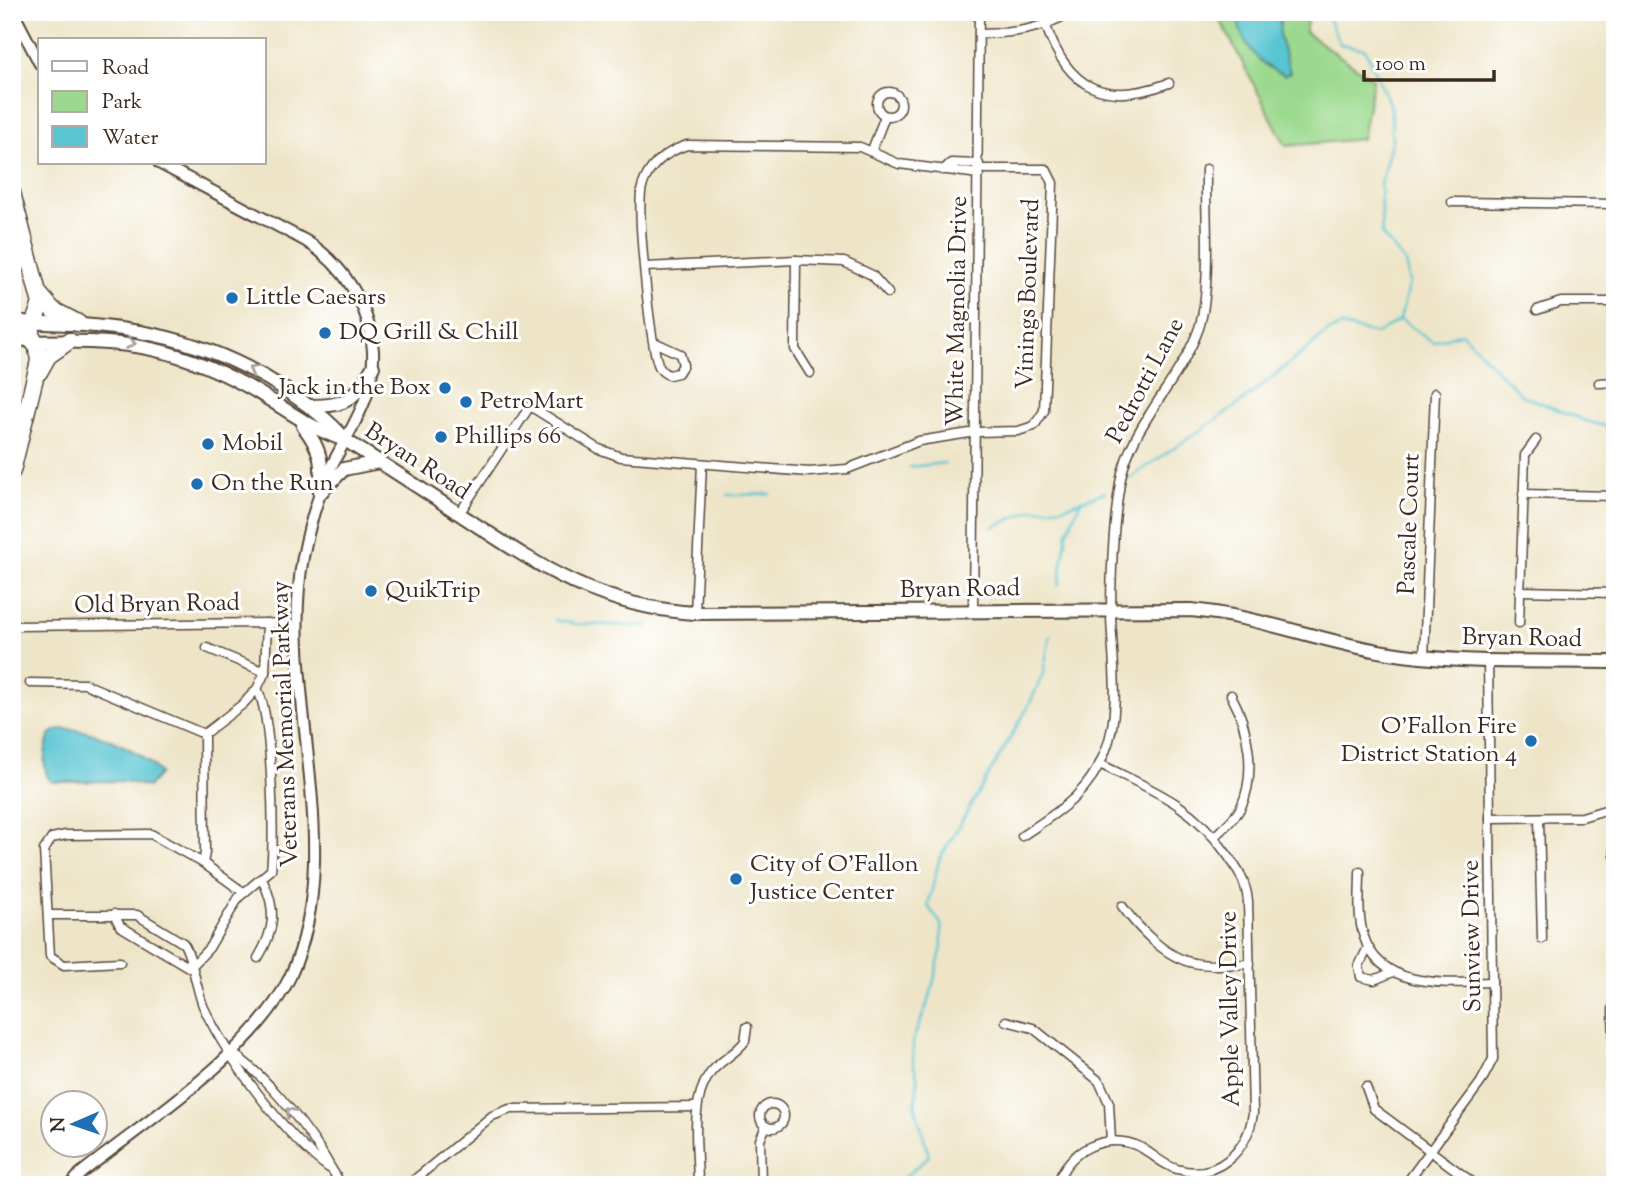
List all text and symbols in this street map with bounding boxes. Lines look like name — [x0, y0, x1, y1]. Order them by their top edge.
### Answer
legend — [38, 38, 266, 164]
scale bar — [1364, 38, 1494, 82]
text: 100 m — [1375, 50, 1426, 80]
text: Road — [102, 54, 149, 84]
text: Park — [102, 88, 143, 118]
text: Water — [102, 124, 159, 154]
street label: White Magnolia Drive — [939, 195, 977, 427]
street label: Vinings Boulevard — [1009, 197, 1049, 390]
place label: Little Caesars — [246, 281, 386, 315]
marker: Little Caesars — [224, 290, 240, 306]
street label: Pedrotti Lane — [1099, 312, 1193, 450]
place label: DQ Grill & Chill — [339, 316, 519, 350]
marker: DQ Grill & Chill — [317, 325, 333, 341]
one-way arrow — [125, 336, 137, 351]
one-way arrow — [247, 365, 260, 378]
place label: Jack in the Box — [277, 371, 431, 405]
marker: Jack in the Box — [437, 380, 453, 396]
place label: PetroMart — [480, 385, 584, 419]
marker: PetroMart — [458, 394, 474, 410]
street label: Bryan Road — [357, 415, 477, 509]
place label: Phillips 66 — [455, 420, 561, 454]
place label: Mobil — [222, 427, 284, 461]
marker: Phillips 66 — [433, 429, 449, 445]
marker: Mobil — [200, 436, 216, 452]
street label: Pascale Court — [1391, 453, 1429, 595]
place label: On the Run — [211, 467, 334, 501]
marker: On the Run — [189, 476, 205, 492]
street label: Bryan Road — [900, 572, 1021, 608]
place label: QuikTrip — [385, 574, 481, 608]
street label: Veterans Memorial Parkway — [264, 580, 308, 868]
marker: QuikTrip — [363, 583, 379, 599]
street label: Old Bryan Road — [74, 587, 241, 623]
street label: Bryan Road — [1462, 621, 1583, 657]
place label: O'Fallon Fire District Station 4 — [1341, 710, 1517, 772]
marker: O'Fallon Fire District Station 4 — [1523, 733, 1539, 749]
place label: City of O'Fallon Justice Center — [748, 848, 919, 910]
street label: Sunview Drive — [1455, 859, 1491, 1013]
marker: City of O'Fallon Justice Center — [728, 871, 744, 887]
street label: Apple Valley Drive — [1212, 911, 1250, 1107]
north arrow — [38, 1088, 108, 1158]
one-way arrow — [286, 1108, 298, 1121]
text: N — [46, 1116, 73, 1133]

